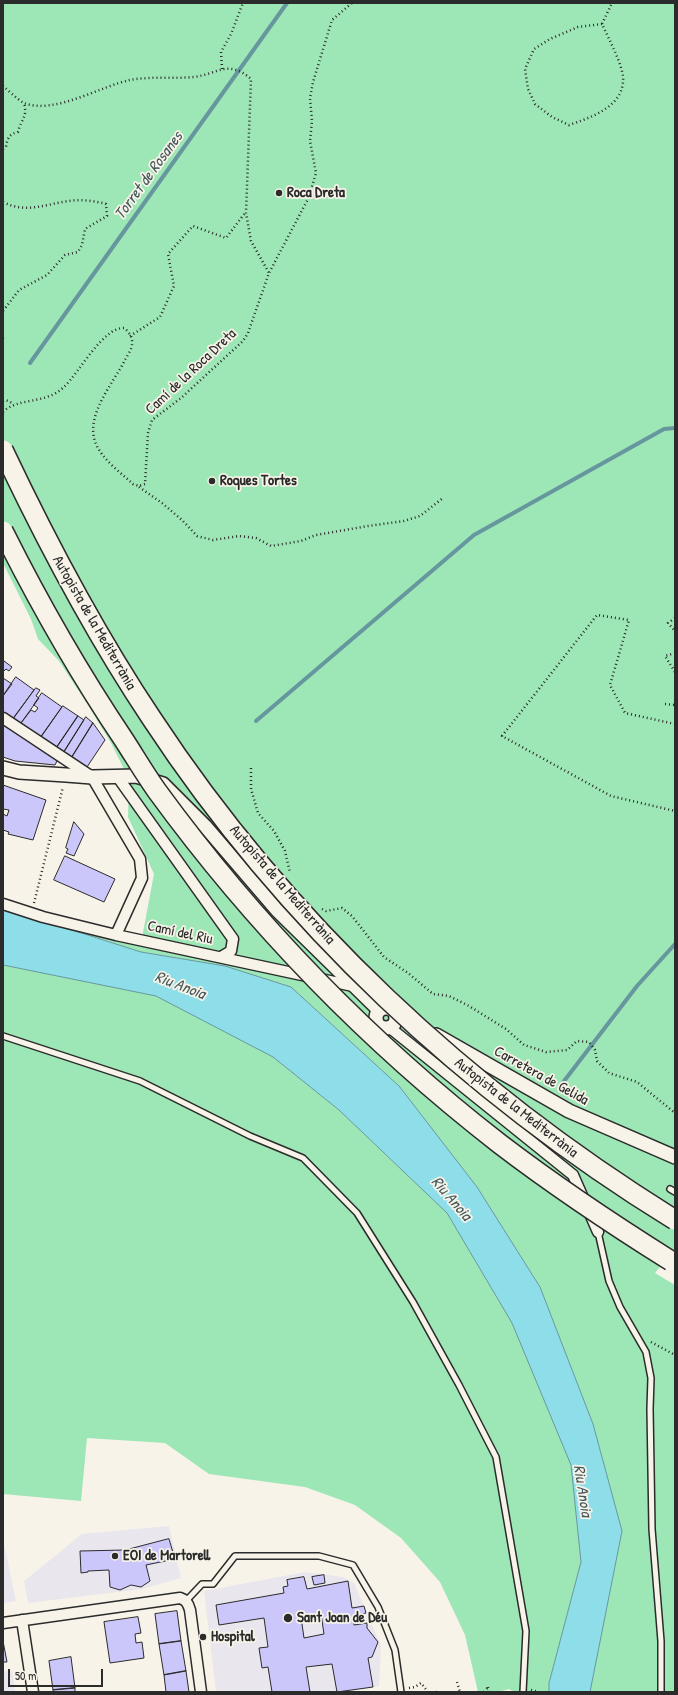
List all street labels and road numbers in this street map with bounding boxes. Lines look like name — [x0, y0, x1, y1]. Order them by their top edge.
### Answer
street label: Camí de la Roca Dreta — [142, 325, 240, 419]
street label: Autopista de la Mediterrània — [48, 553, 140, 693]
street label: Autopista de la Mediterrània — [225, 822, 339, 948]
street label: Camí del Riu — [146, 917, 214, 949]
street label: Carretera de Gelida — [491, 1043, 591, 1109]
street label: Autopista de la Mediterrània — [451, 1054, 581, 1162]

